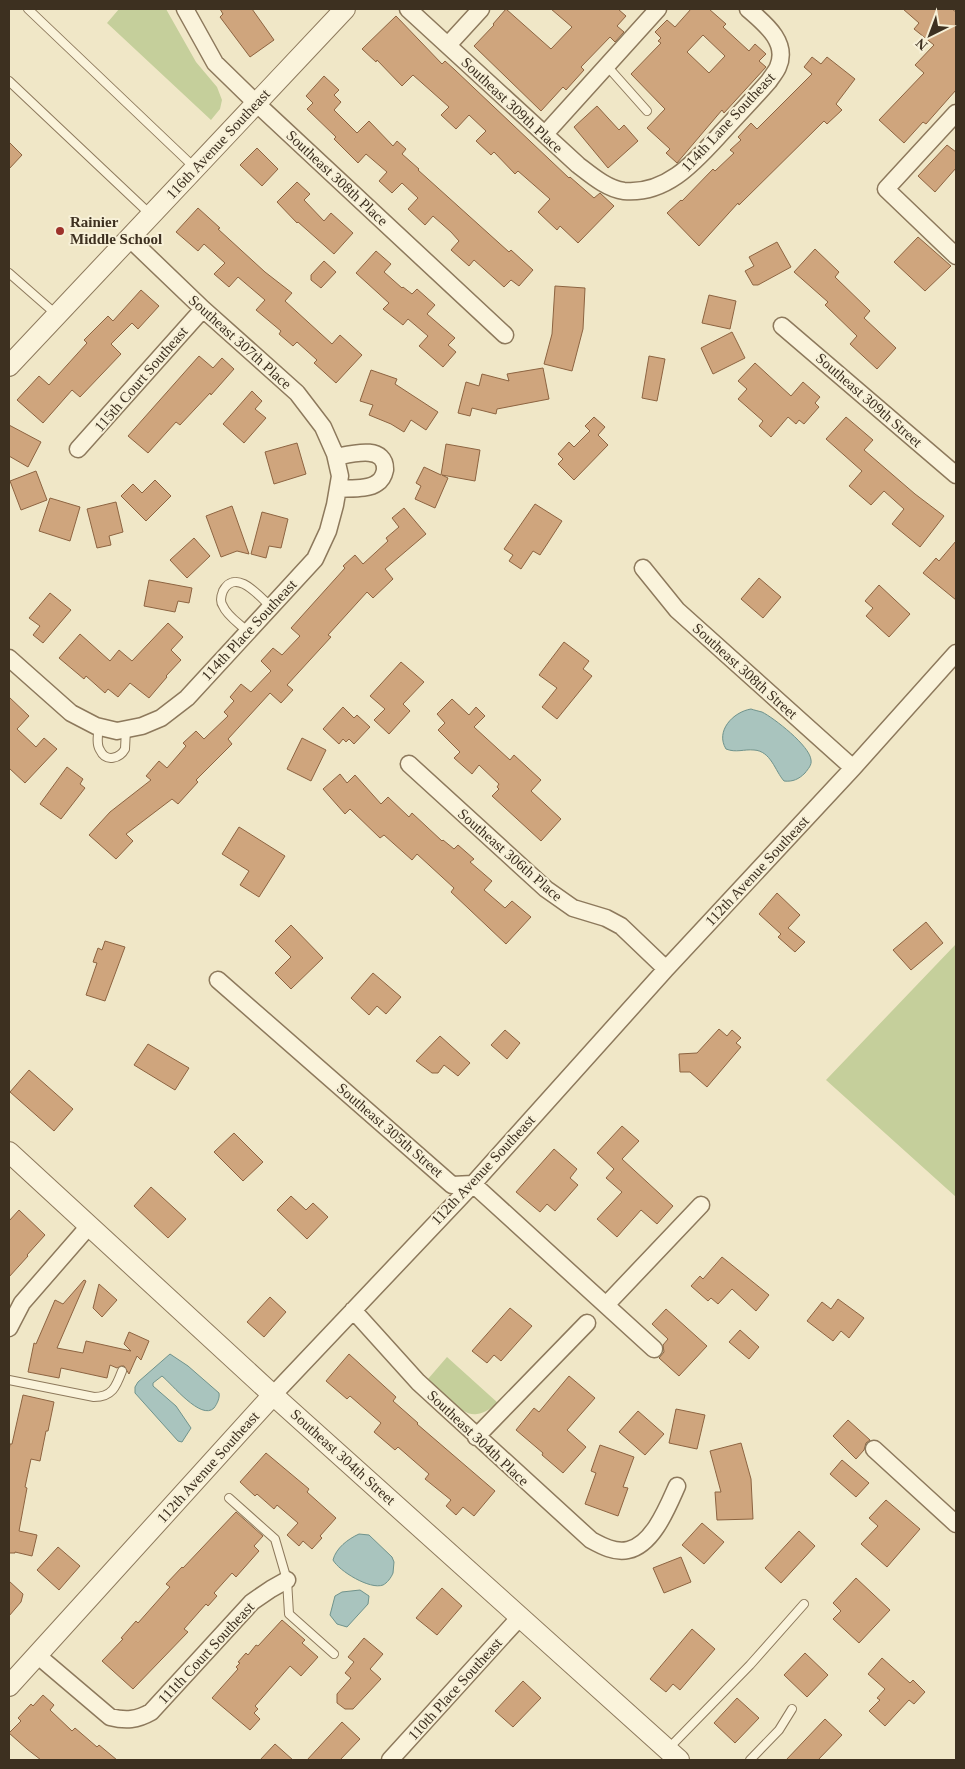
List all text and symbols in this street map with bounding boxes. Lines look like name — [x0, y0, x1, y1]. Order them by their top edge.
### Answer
north arrow — [905, 10, 955, 60]
text: N — [913, 35, 930, 53]
street label: Southeast 309th Place — [458, 54, 566, 156]
street label: 114th Lane Southeast — [678, 69, 779, 175]
street label: 116th Avenue Southeast — [163, 85, 274, 202]
street label: Southeast 308th Place — [283, 127, 391, 229]
place label: Rainier Middle School — [70, 214, 162, 247]
marker: Rainier Middle School — [54, 225, 66, 237]
street label: Southeast 307th Place — [185, 292, 295, 392]
street label: 115th Court Southeast — [91, 323, 191, 435]
street label: Southeast 309th Street — [813, 350, 926, 451]
street label: 114th Place Southeast — [198, 576, 300, 684]
street label: Southeast 308th Street — [689, 620, 801, 723]
street label: Southeast 306th Place — [455, 806, 565, 905]
street label: 112th Avenue Southeast — [702, 812, 813, 929]
street label: Southeast 305th Street — [334, 1080, 447, 1181]
street label: 112th Avenue Southeast — [428, 1111, 539, 1228]
street label: Southeast 304th Place — [424, 1387, 532, 1489]
street label: Southeast 304th Street — [287, 1406, 399, 1509]
street label: 112th Avenue Southeast — [154, 1407, 263, 1526]
street label: 111th Court Southeast — [155, 1598, 258, 1707]
street label: 110th Place Southeast — [405, 1634, 506, 1743]

